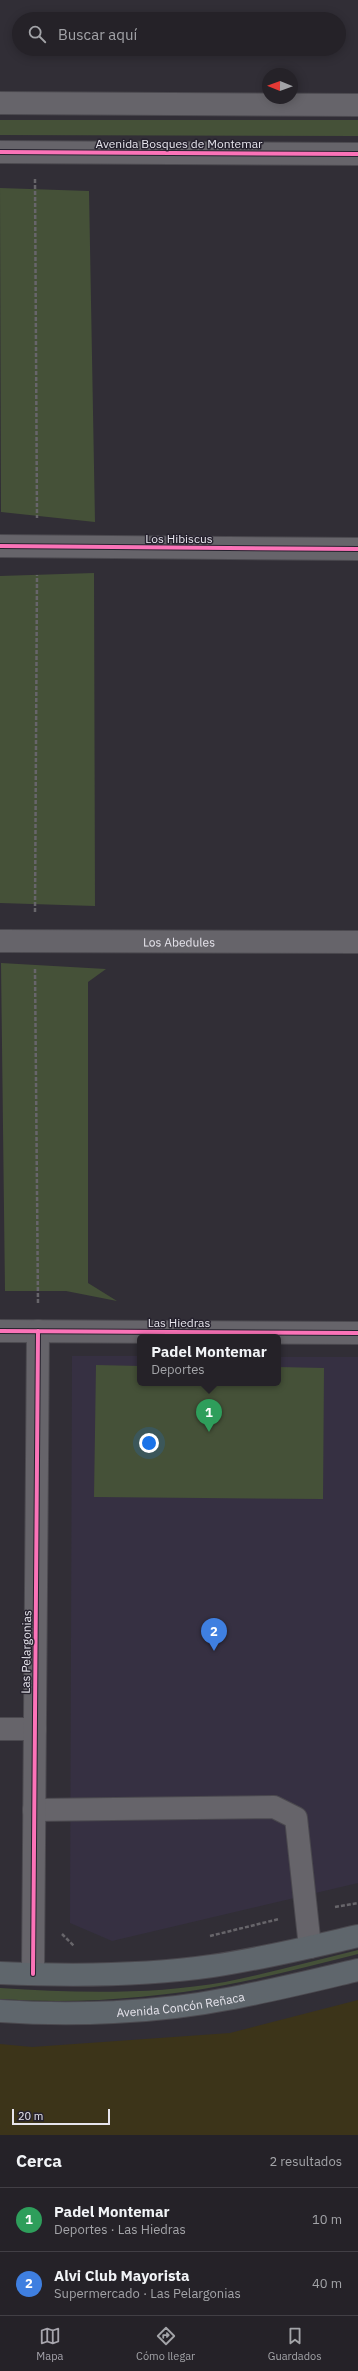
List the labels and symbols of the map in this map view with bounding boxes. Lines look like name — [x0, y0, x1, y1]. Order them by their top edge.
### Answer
north arrow — [262, 68, 298, 104]
street label: Avenida Bosques de Montemar — [95, 136, 263, 151]
street label: Los Hibiscus — [145, 531, 213, 546]
street label: Los Abedules — [143, 934, 215, 949]
street label: Las Hiedras — [148, 1315, 211, 1330]
pin: 1 — [196, 1399, 222, 1432]
your location — [139, 1433, 159, 1453]
street label: Las Pelargonias — [18, 1610, 34, 1694]
pin: 2 — [201, 1618, 227, 1651]
street label: Avenida Concón Reñaca — [116, 1988, 246, 2019]
scale bar — [12, 2107, 110, 2126]

